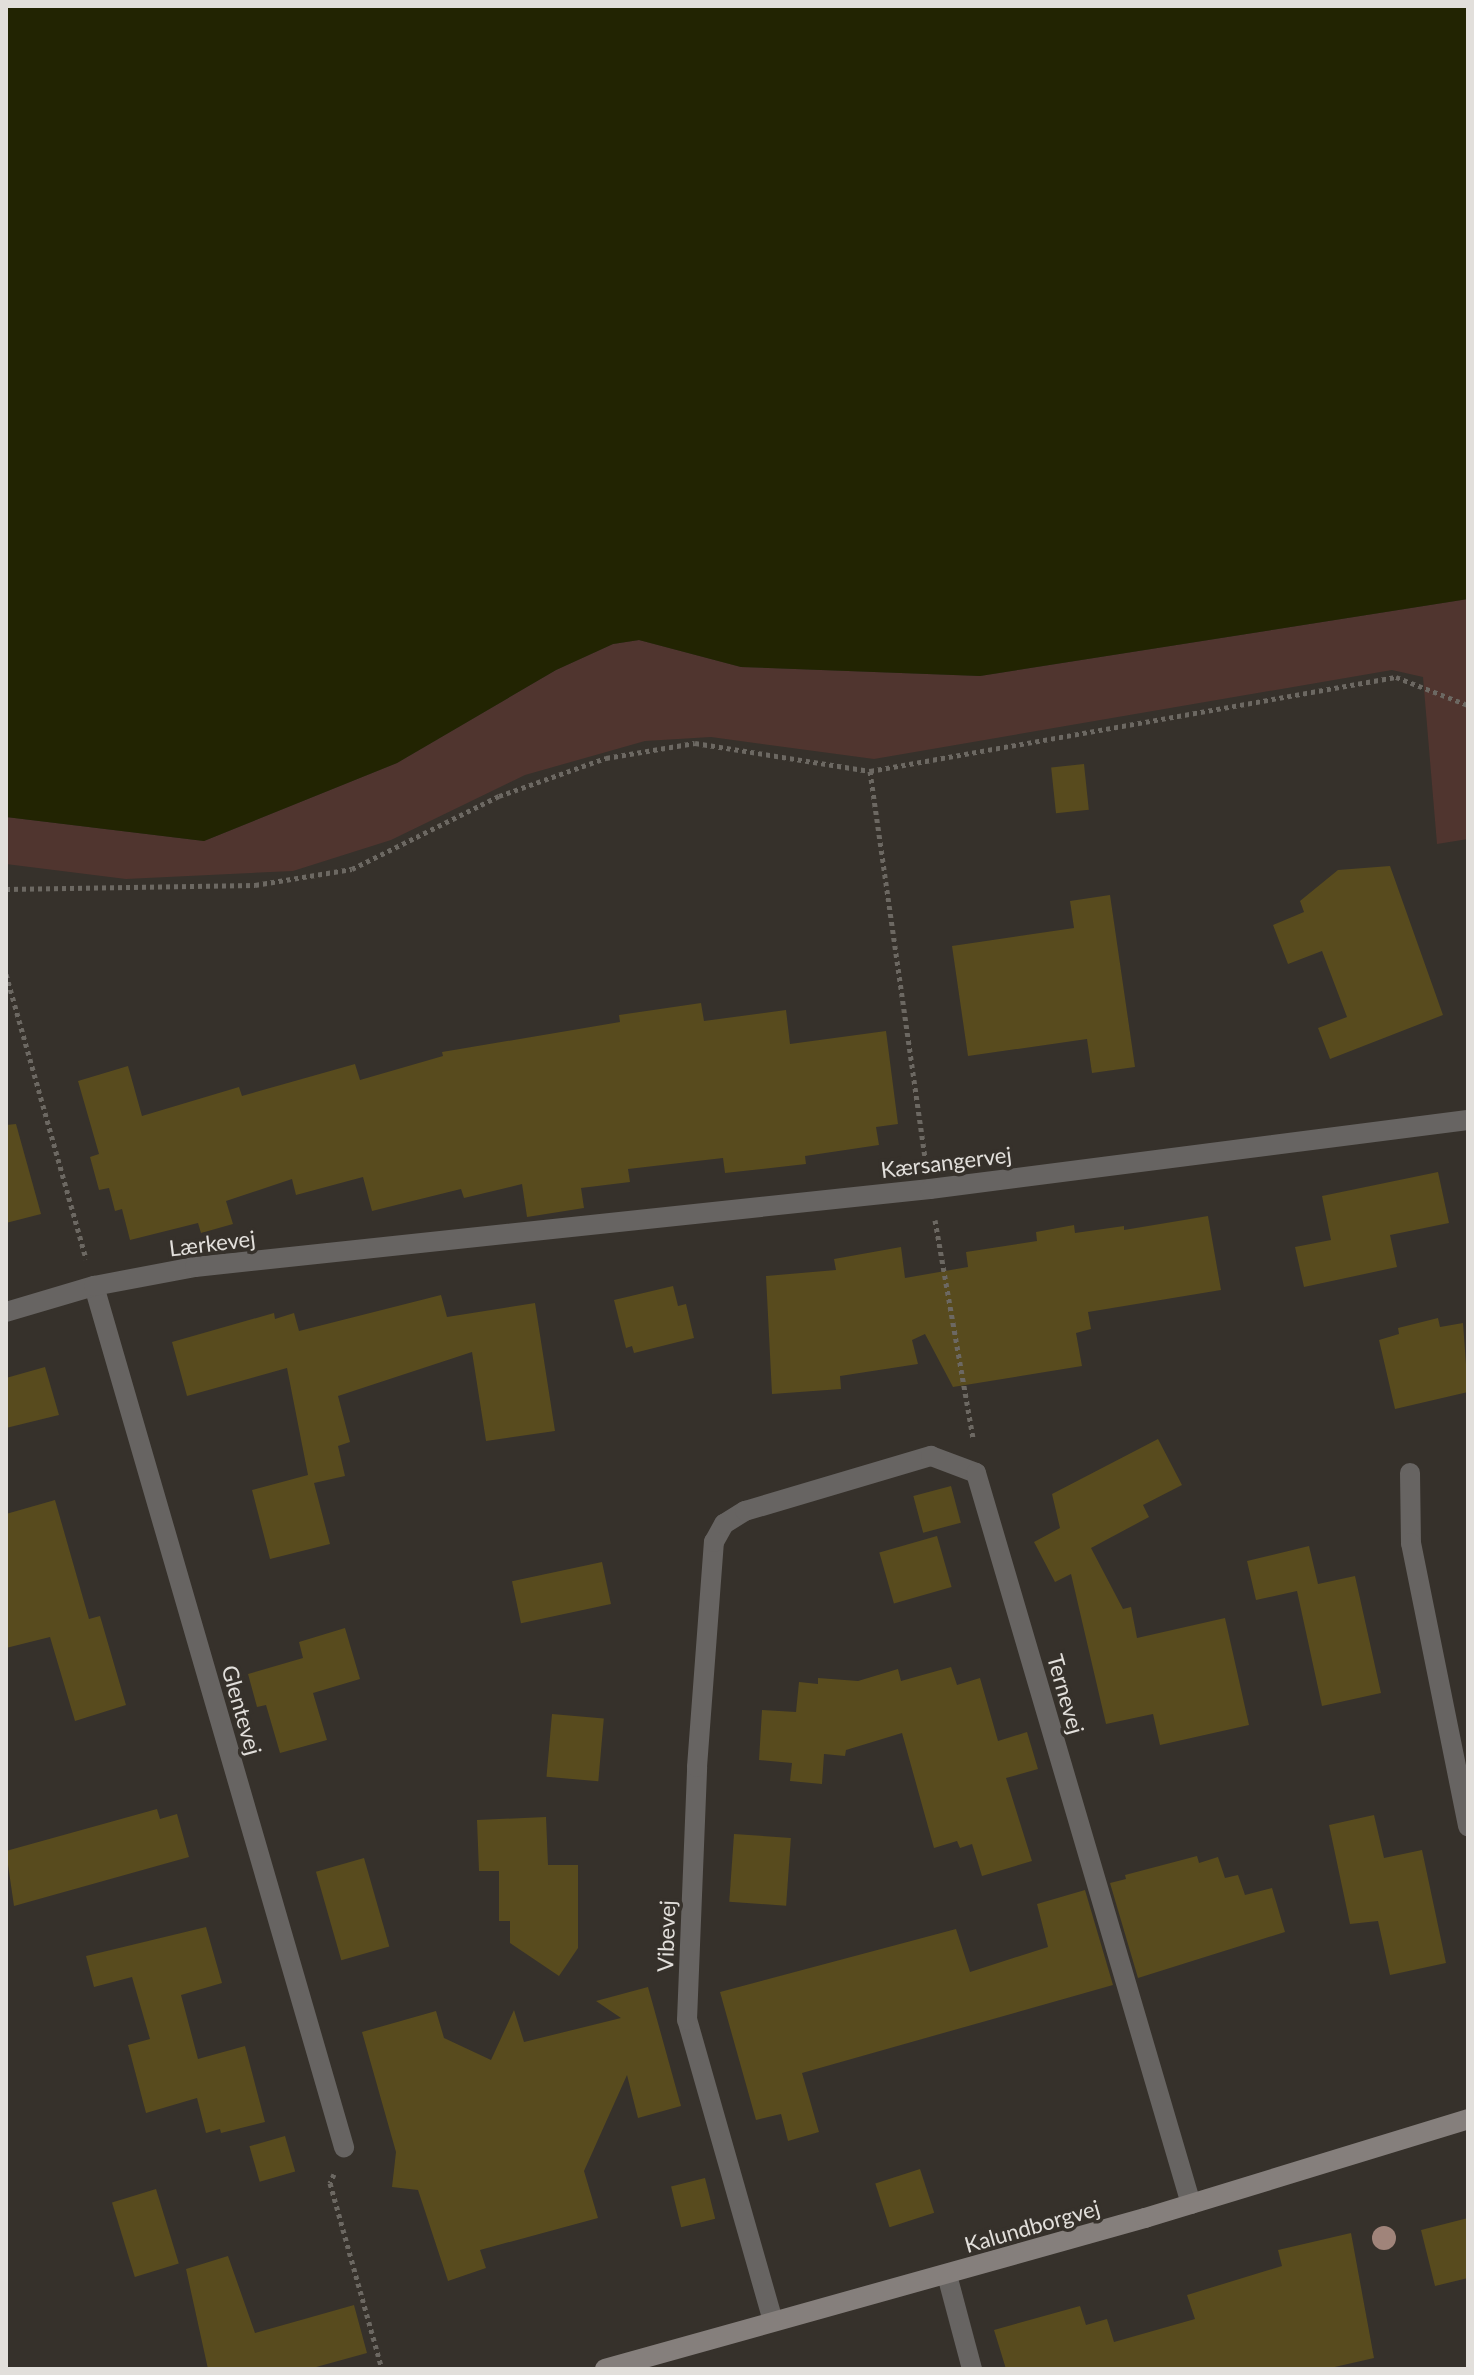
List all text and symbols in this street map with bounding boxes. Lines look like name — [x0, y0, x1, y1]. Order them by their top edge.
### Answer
street label: Kærsangervej — [879, 1141, 1013, 1183]
street label: Lærkevej — [167, 1225, 257, 1261]
street label: Ternevej — [1042, 1651, 1090, 1737]
street label: Glentevej — [217, 1662, 267, 1758]
street label: Vibevej — [652, 1900, 680, 1972]
street label: Kalundborgvej — [961, 2194, 1103, 2258]

